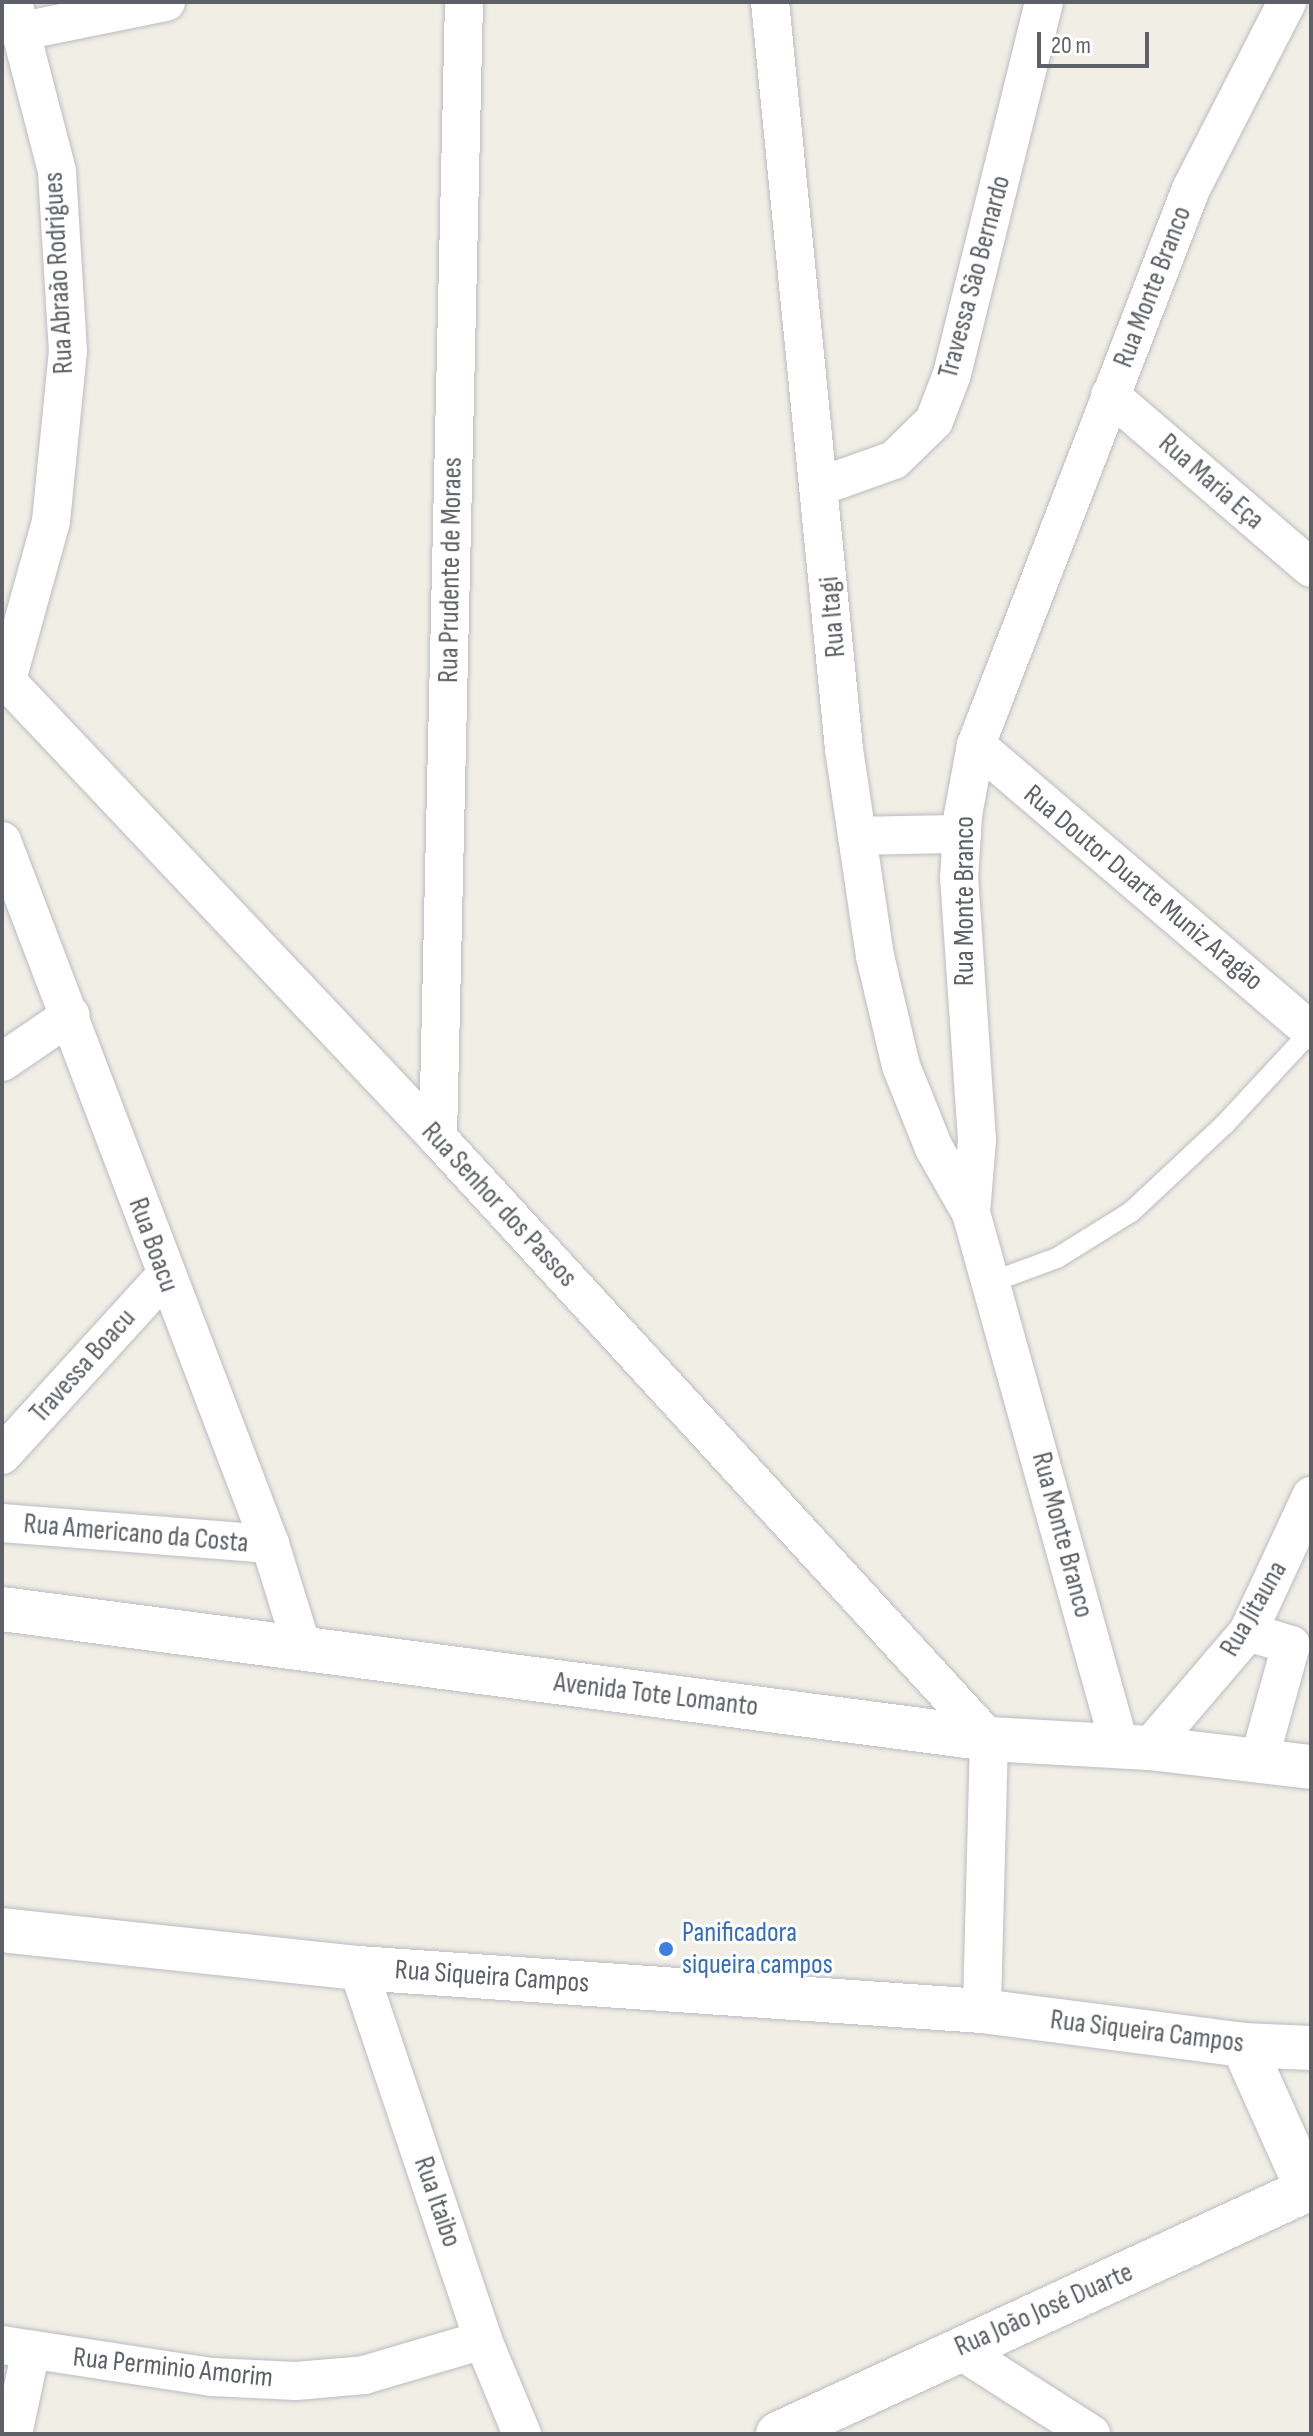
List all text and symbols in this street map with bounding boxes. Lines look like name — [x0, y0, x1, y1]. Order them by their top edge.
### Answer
scale bar — [1041, 16, 1153, 66]
text: 20 m — [1051, 31, 1091, 60]
street label: Rua Abraão Rodrigues — [37, 171, 81, 375]
street label: Travessa São Bernardo — [932, 172, 1018, 382]
street label: Rua Monte Branco — [1107, 202, 1199, 372]
street label: Rua Maria Eça — [1151, 427, 1271, 537]
street label: Rua Prudente de Moraes — [432, 457, 470, 683]
street label: Rua Itagi — [813, 575, 853, 659]
street label: Rua Doutor Duarte Muniz Aragão — [1016, 778, 1270, 998]
street label: Rua Monte Branco — [948, 816, 982, 986]
street label: Rua Senhor dos Passos — [414, 1116, 584, 1294]
street label: Rua Boacu — [121, 1193, 185, 1297]
street label: Travessa Boacu — [23, 1302, 143, 1430]
street label: Rua Monte Branco — [1024, 1449, 1100, 1621]
street label: Rua Americano da Costa — [22, 1507, 250, 1561]
street label: Rua Jitauna — [1213, 1555, 1295, 1663]
street label: Avenida Tote Lomanto — [552, 1666, 760, 1724]
place label: Panificadora siqueira campos — [682, 1916, 833, 1982]
marker: Panificadora siqueira campos — [657, 1940, 675, 1958]
street label: Rua Siqueira Campos — [394, 1953, 590, 2001]
street label: Rua Siqueira Campos — [1048, 2003, 1246, 2061]
street label: Rua Itaibo — [406, 2152, 468, 2252]
street label: Rua João José Duarte — [950, 2256, 1138, 2364]
street label: Rua Perminio Amorim — [71, 2341, 275, 2395]

